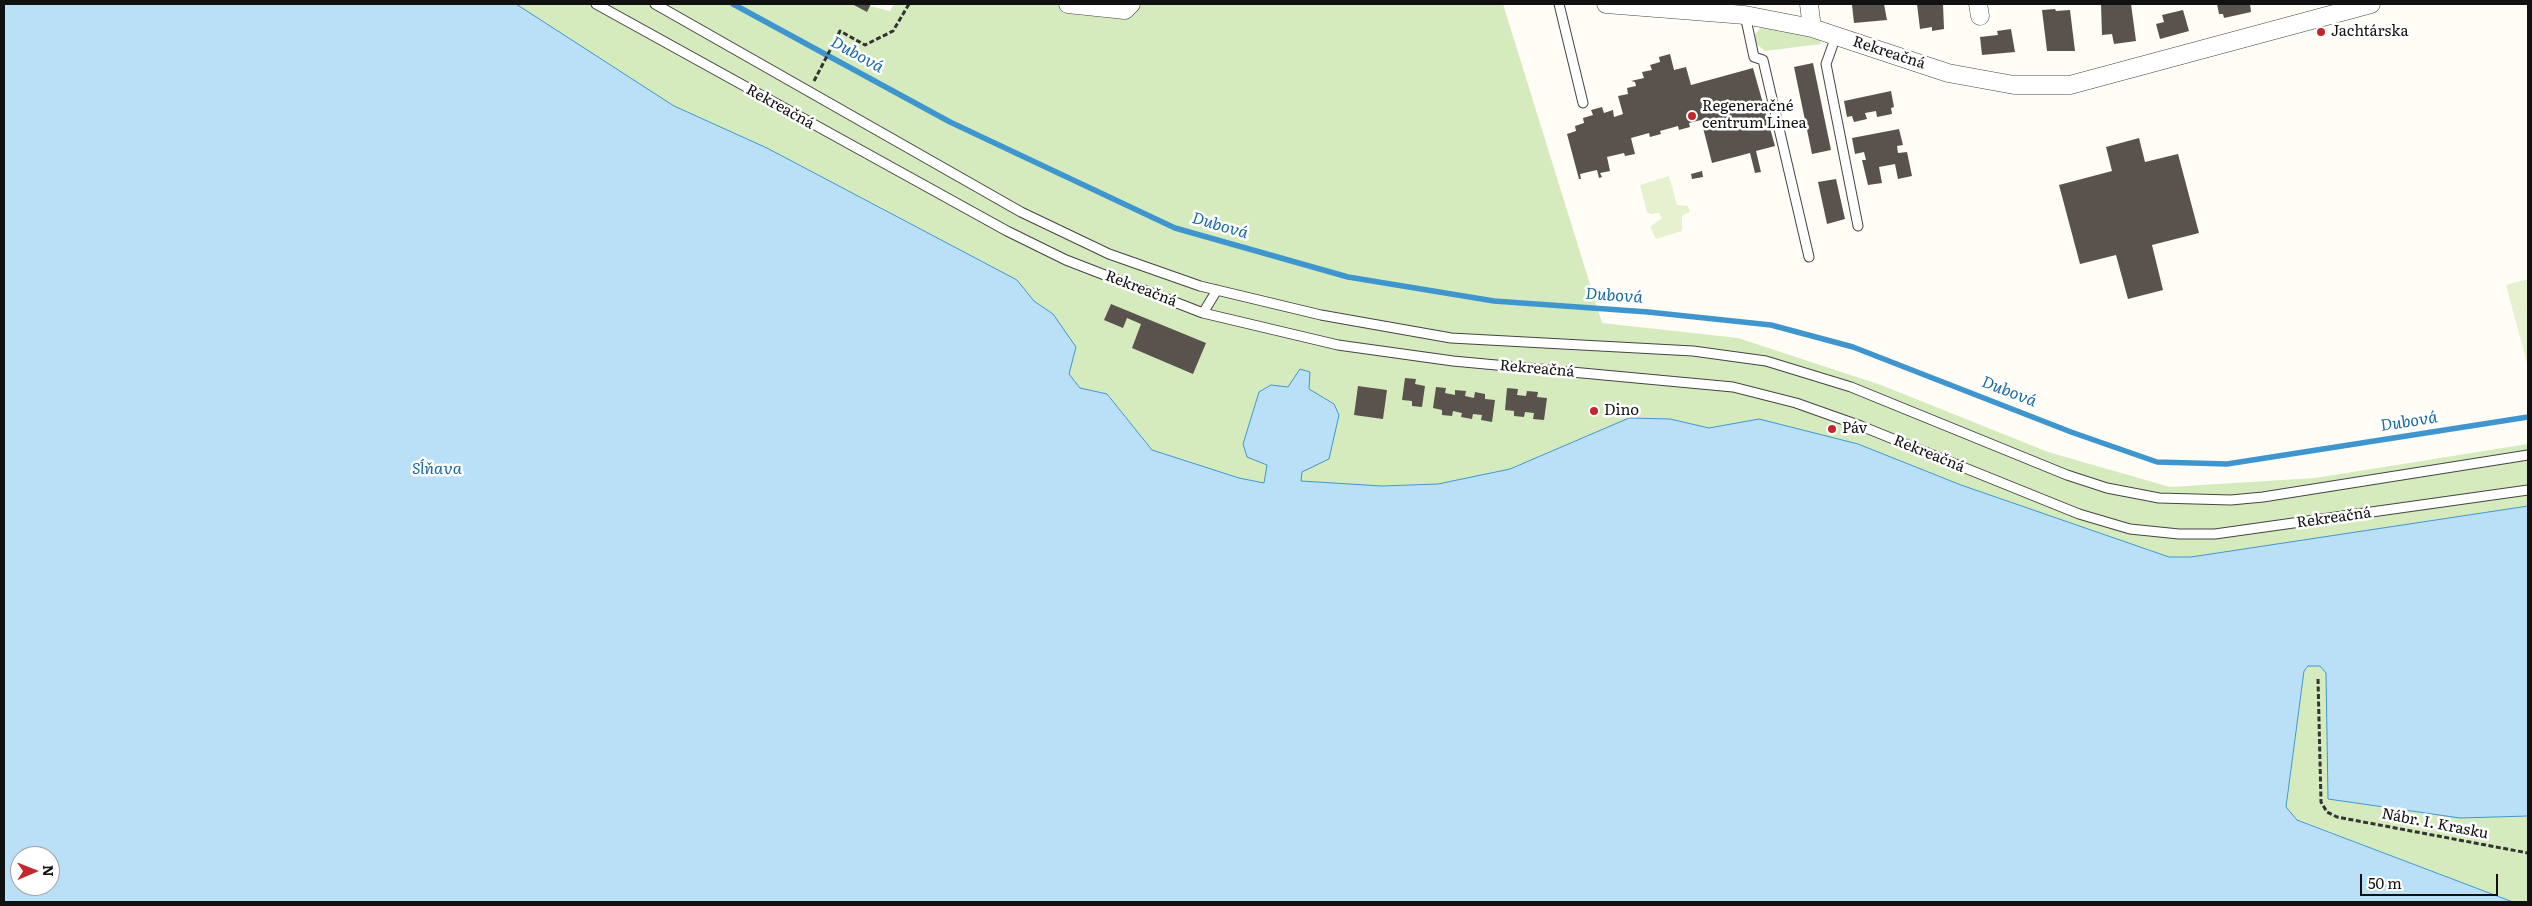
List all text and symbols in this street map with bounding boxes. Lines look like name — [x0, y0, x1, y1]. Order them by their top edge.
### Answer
place label: Jachtárska — [2331, 23, 2409, 41]
marker: Jachtárska — [2315, 26, 2327, 38]
water label: Dubová — [827, 33, 887, 77]
street label: Rekreačná — [1850, 33, 1928, 73]
street label: Rekreačná — [743, 81, 817, 133]
place label: Regeneračné centrum Linea — [1702, 98, 1807, 133]
marker: Regeneračné centrum Linea — [1686, 110, 1698, 122]
water label: Dubová — [1190, 209, 1250, 243]
street label: Rekreačná — [1103, 267, 1179, 311]
water label: Dubová — [1585, 284, 1643, 308]
street label: Rekreačná — [1499, 357, 1575, 381]
water label: Dubová — [1979, 373, 2039, 411]
place label: Dino — [1604, 402, 1639, 420]
marker: Dino — [1588, 405, 1600, 417]
water label: Dubová — [2379, 408, 2439, 436]
place label: Páv — [1842, 420, 1867, 438]
marker: Páv — [1826, 423, 1838, 435]
street label: Rekreačná — [1891, 432, 1967, 476]
water label: Sĺňava — [412, 459, 462, 479]
street label: Rekreačná — [2295, 504, 2373, 532]
street label: Nábr. I. Krasku — [2380, 805, 2490, 843]
north arrow — [10, 846, 60, 896]
scale bar — [2362, 864, 2500, 896]
text: N — [39, 865, 59, 877]
text: 50 m — [2368, 871, 2402, 894]

